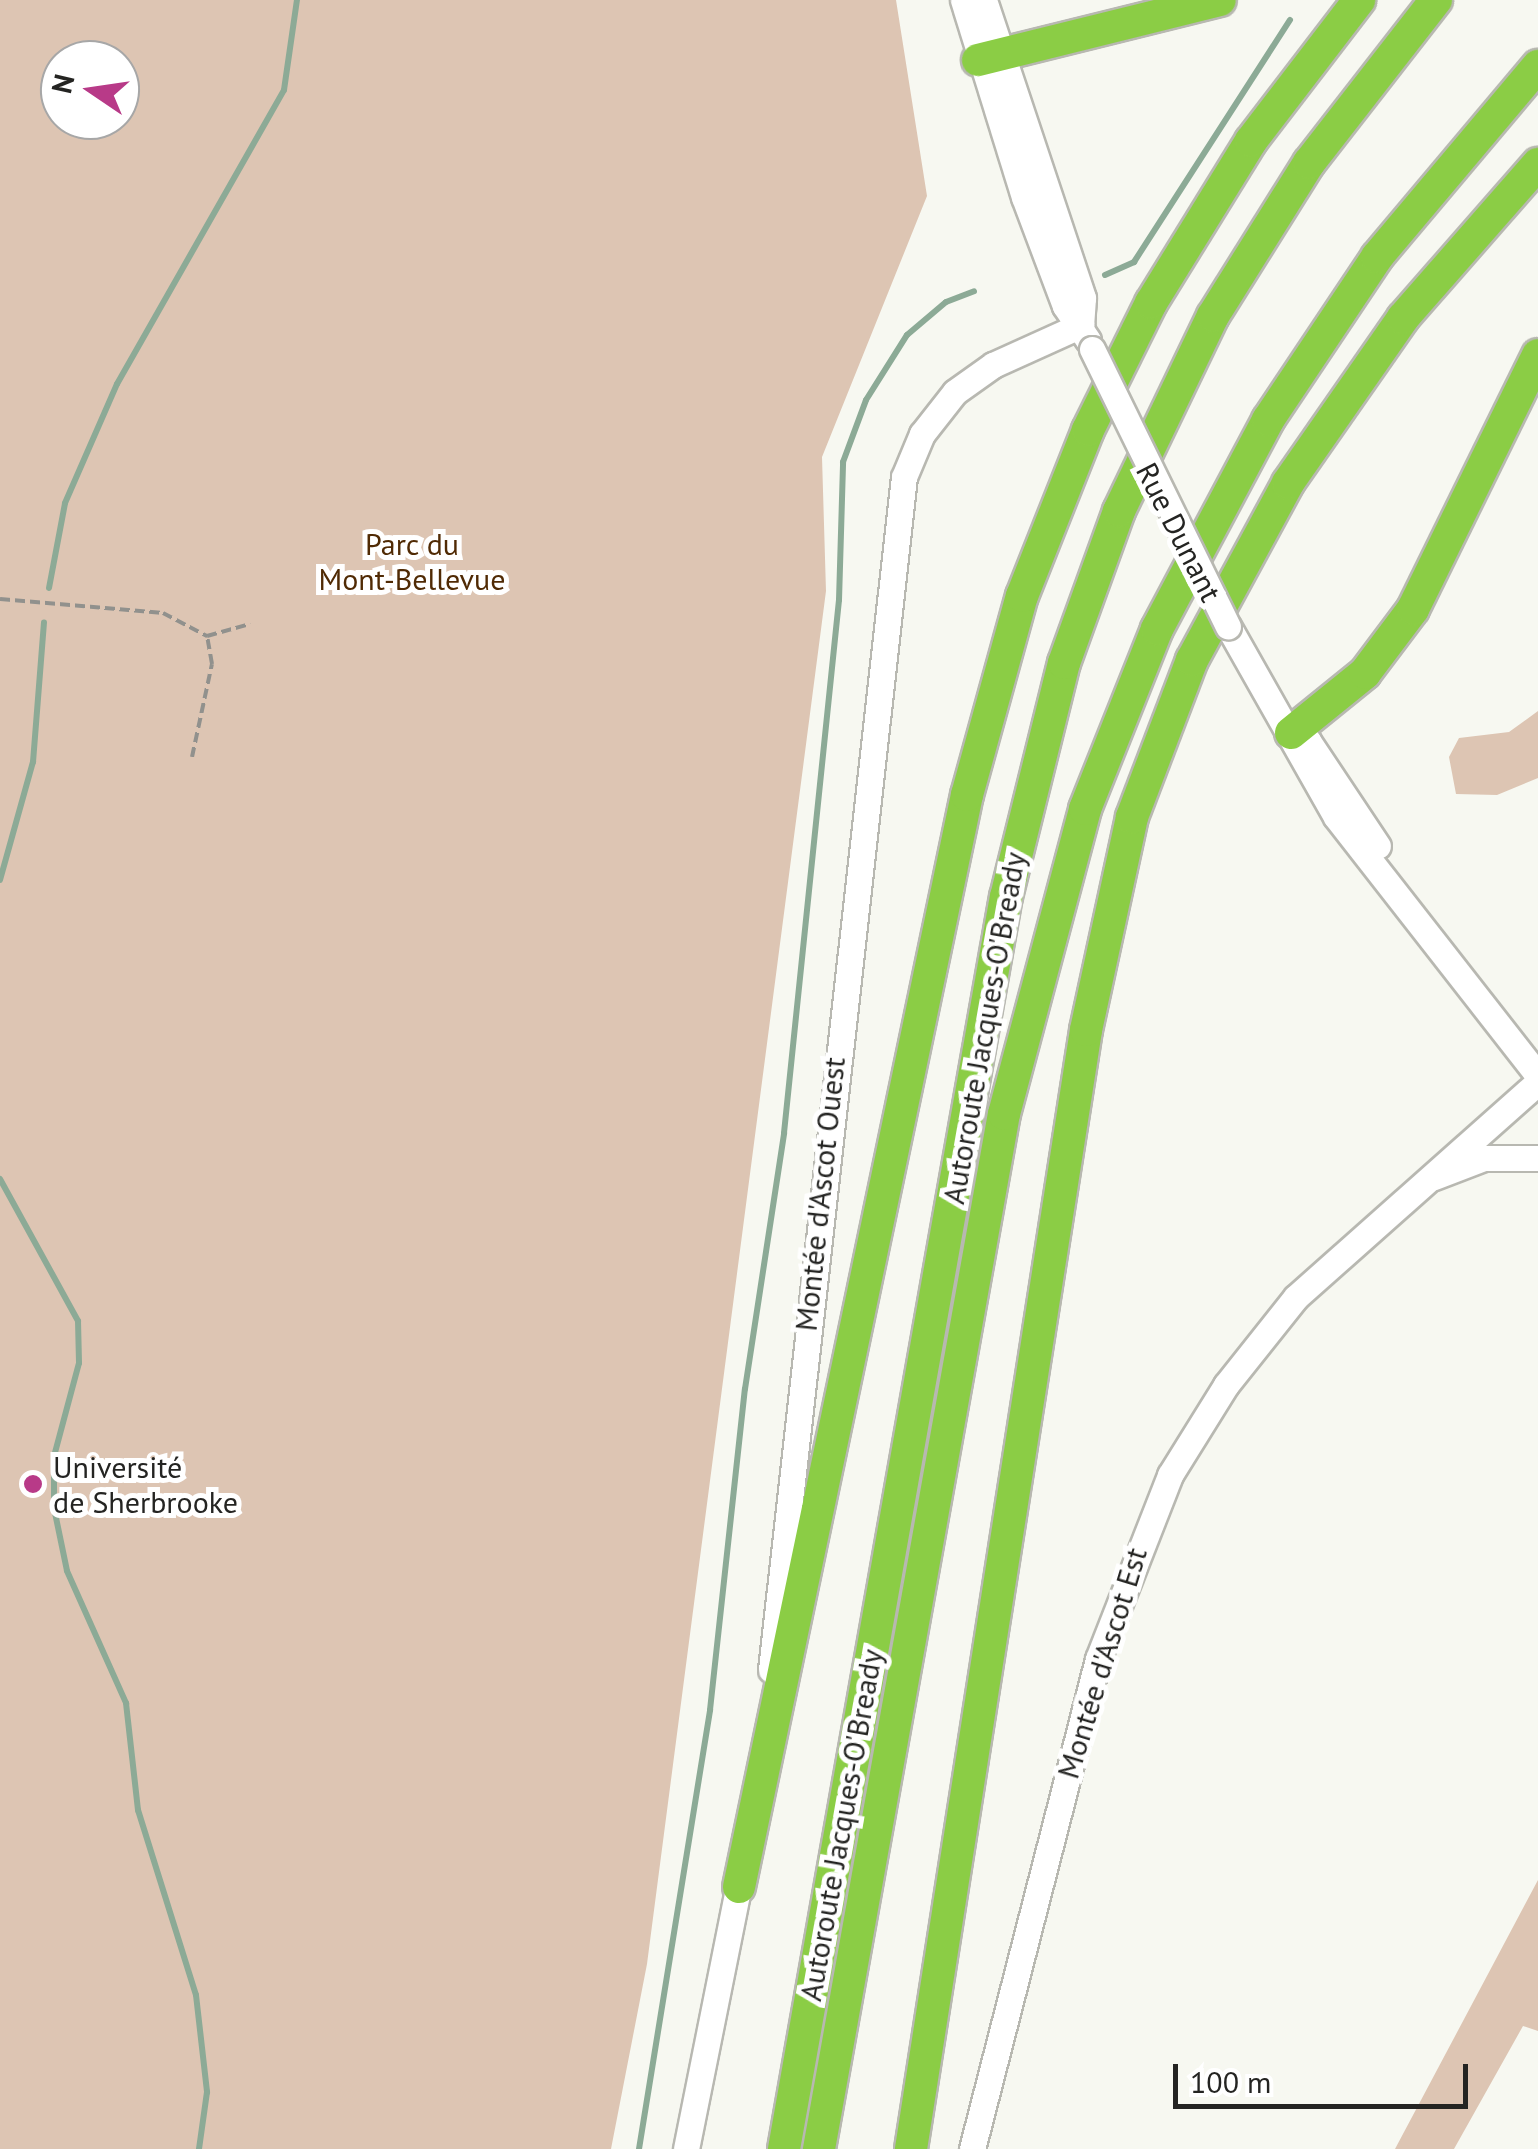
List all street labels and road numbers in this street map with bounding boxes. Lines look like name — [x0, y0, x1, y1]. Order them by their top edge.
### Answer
street label: Rue Dunant — [1129, 457, 1229, 607]
street label: Autoroute Jacques-O'Bready — [935, 849, 1033, 1207]
street label: Montée d'Ascot Ouest — [788, 1055, 852, 1333]
street label: Montée d'Ascot Est — [1050, 1543, 1154, 1783]
street label: Autoroute Jacques-O'Bready — [792, 1646, 890, 2004]

